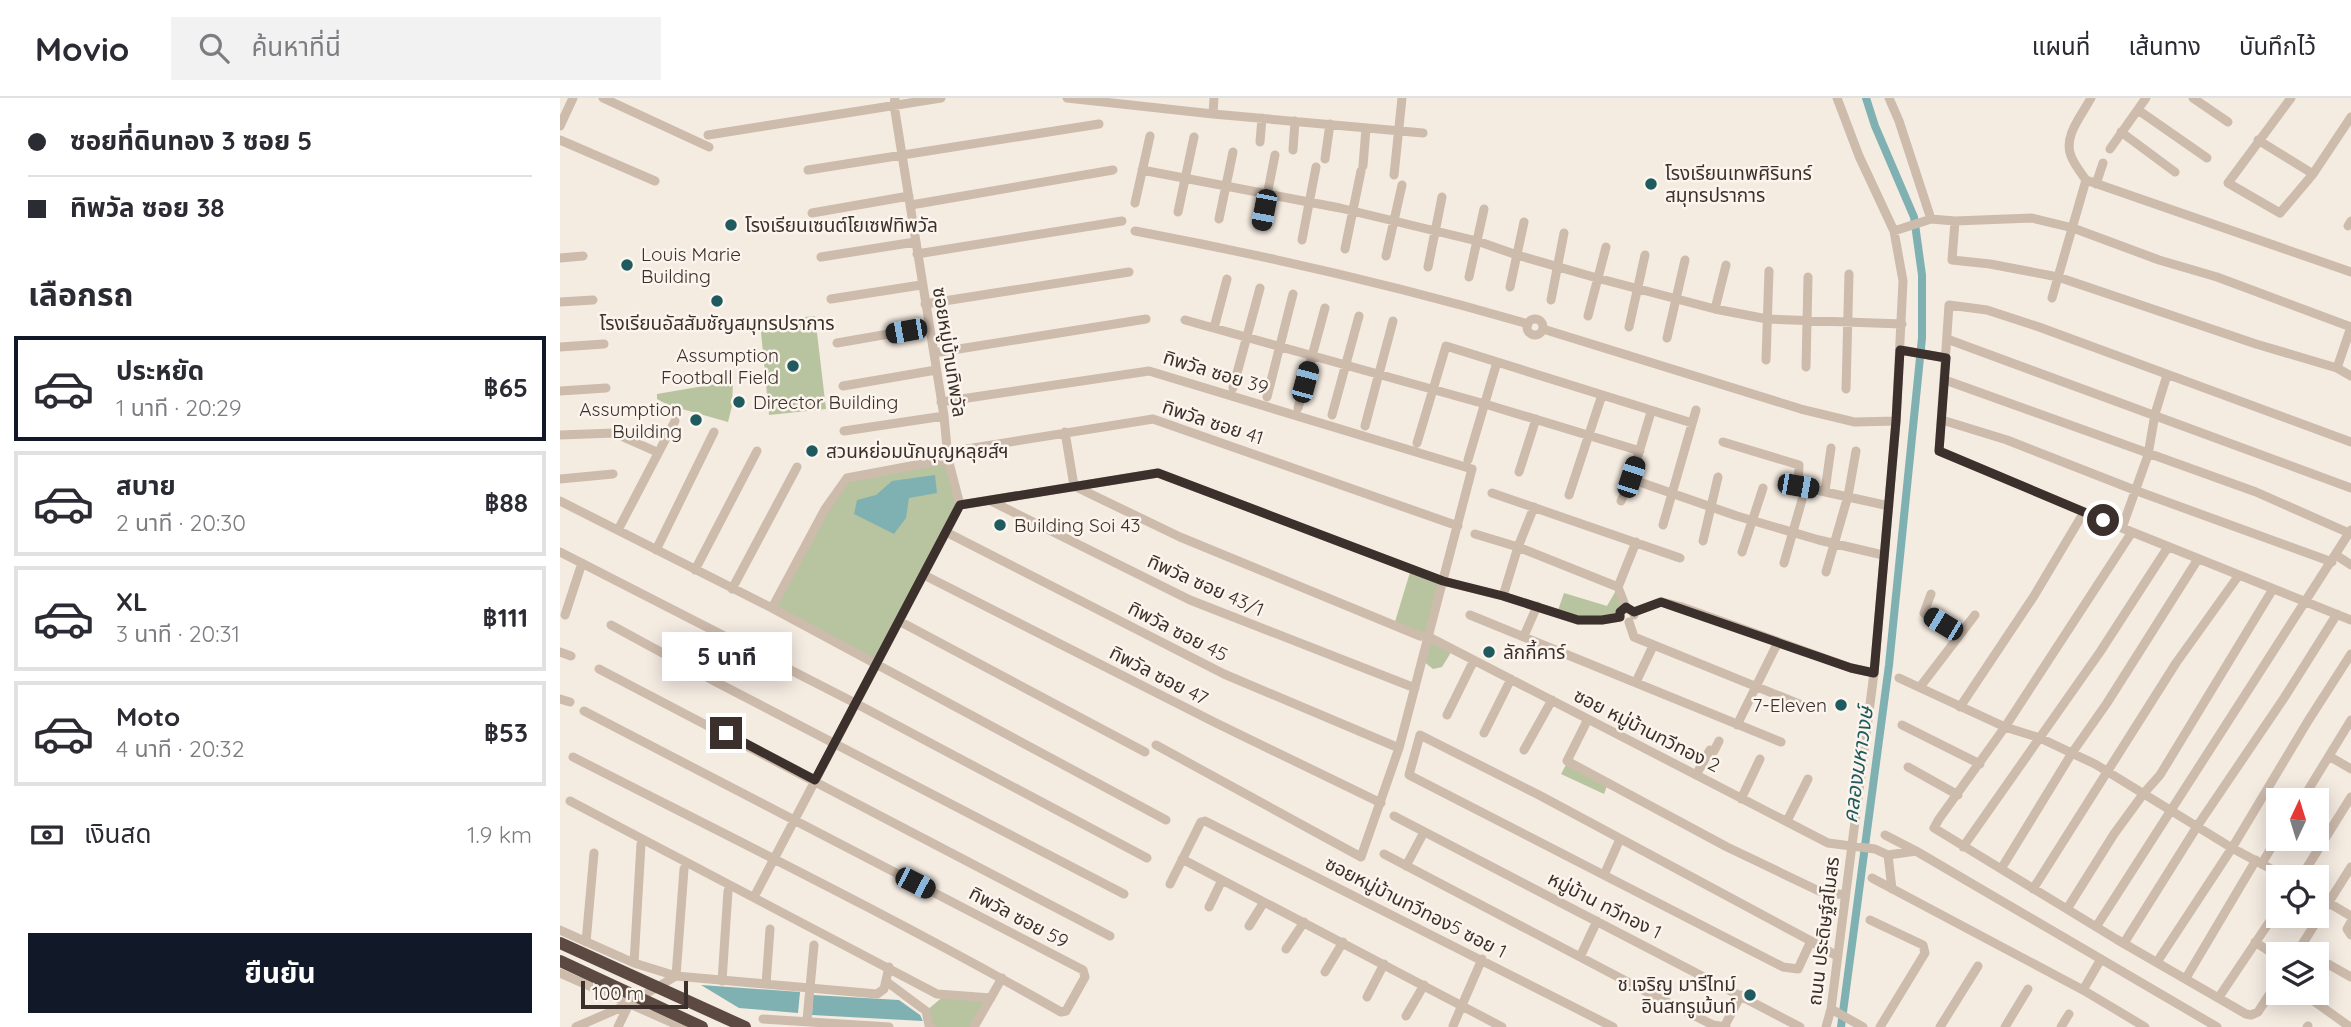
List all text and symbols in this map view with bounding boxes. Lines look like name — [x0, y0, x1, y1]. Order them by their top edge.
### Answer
search box — [171, 17, 661, 80]
text: Movio — [35, 28, 129, 69]
icon: search — [195, 29, 233, 67]
text: ค้นหาที่นี่ — [251, 30, 341, 63]
text: แผนที่ — [2032, 31, 2090, 61]
text: เส้นทาง — [2128, 31, 2201, 61]
text: บันทึกไว้ — [2239, 31, 2316, 61]
text: ซอยที่ดินทอง 3 ซอย 5 — [70, 124, 312, 157]
place label: โรงเรียนเทพศิรินทร์ สมุทรปราการ — [1665, 161, 1813, 207]
marker: โรงเรียนเทพศิรินทร์ สมุทรปราการ — [1643, 176, 1659, 192]
car — [1250, 187, 1279, 233]
text: ทิพวัล ซอย 38 — [70, 191, 225, 224]
place label: โรงเรียนเซนต์โยเซฟทิพวัล — [745, 213, 938, 237]
marker: โรงเรียนเซนต์โยเซฟทิพวัล — [723, 217, 739, 233]
place label: Louis Marie Building — [641, 242, 741, 288]
marker: Louis Marie Building — [619, 257, 635, 273]
text: เลือกรถ — [28, 274, 133, 314]
street label: ซอยหมู่บ้านทิพวัล — [927, 285, 972, 419]
marker: โรงเรียนอัสสัมชัญสมุทรปราการ — [709, 293, 725, 309]
place label: โรงเรียนอัสสัมชัญสมุทรปราการ — [599, 311, 835, 335]
car — [884, 317, 929, 345]
place label: Assumption Football Field — [661, 343, 779, 389]
street label: ทิพวัล ซอย 39 — [1161, 345, 1271, 399]
text: ประหยัด — [116, 354, 204, 387]
icon: car — [32, 357, 95, 420]
marker: Assumption Football Field — [785, 358, 801, 374]
car — [1290, 359, 1321, 405]
text: ฿65 — [484, 371, 528, 404]
place label: Director Building — [753, 390, 898, 414]
text: 1 นาที · 20:29 — [116, 393, 242, 422]
marker: Director Building — [731, 394, 747, 410]
street label: ทิพวัล ซอย 41 — [1159, 394, 1267, 450]
place label: Assumption Building — [579, 397, 682, 443]
marker: Assumption Building — [688, 412, 704, 428]
place label: สวนหย่อมนักบุญหลุยส์ฯ — [826, 439, 1009, 463]
marker: สวนหย่อมนักบุญหลุยส์ฯ — [804, 443, 820, 459]
car — [1615, 454, 1648, 500]
text: สบาย — [116, 469, 176, 502]
icon: car — [32, 472, 95, 535]
car — [1776, 472, 1821, 500]
text: ฿88 — [484, 486, 528, 519]
route start — [2087, 504, 2119, 536]
text: 2 นาที · 20:30 — [116, 508, 246, 537]
place label: Building Soi 43 — [1014, 513, 1140, 537]
marker: Building Soi 43 — [992, 517, 1008, 533]
street label: ทิพวัล ซอย 43/1 — [1144, 549, 1268, 621]
text: XL — [116, 585, 148, 618]
icon: car — [32, 587, 95, 650]
street label: ทิพวัล ซอย 45 — [1124, 596, 1232, 666]
text: ฿111 — [483, 601, 528, 634]
car — [1920, 604, 1967, 644]
text: 3 นาที · 20:31 — [116, 619, 240, 648]
callout: 5 นาที — [661, 632, 791, 680]
place label: ลักกี้คาร์ — [1503, 639, 1566, 664]
street label: ทิพวัล ซอย 47 — [1106, 640, 1212, 710]
text: 5 นาที — [697, 642, 757, 671]
marker: ลักกี้คาร์ — [1481, 644, 1497, 660]
street label: ซอย หมู่บ้านทวีทอง 2 — [1569, 683, 1724, 778]
place label: 7-Eleven — [1753, 693, 1827, 717]
marker: 7-Eleven — [1833, 697, 1849, 713]
text: Moto — [116, 700, 180, 733]
water label: คลองมหาวงษ์ — [1836, 701, 1879, 825]
icon: car — [32, 702, 95, 765]
text: ฿53 — [484, 716, 528, 749]
route end — [710, 717, 742, 749]
text: 4 นาที · 20:32 — [116, 734, 244, 763]
north arrow — [2266, 788, 2329, 850]
map controls — [2266, 788, 2329, 1005]
icon: cash — [28, 816, 66, 854]
text: เงินสด — [84, 817, 151, 850]
text: 1.9 km — [467, 820, 532, 849]
street label: ซอยหมู่บ้านทวีทอง5 ซอย 1 — [1321, 851, 1511, 964]
street label: ถนน ประดิษฐ์สโมสร — [1802, 855, 1844, 1007]
car — [892, 864, 939, 902]
button: locate — [2266, 865, 2329, 928]
street label: หมู่บ้าน ทวีทอง 1 — [1544, 866, 1666, 945]
street label: ทิพวัล ซอย 59 — [965, 881, 1073, 953]
button: ยืนยัน — [28, 933, 532, 1013]
button: layers — [2266, 942, 2329, 1005]
place label: ช.เจริญ มารีไทม์ อินสทรูเม้นท์ — [1618, 972, 1736, 1019]
scale bar — [581, 978, 688, 1010]
text: 100 m — [592, 981, 644, 1005]
marker: ช.เจริญ มารีไทม์ อินสทรูเม้นท์ — [1742, 987, 1758, 1003]

